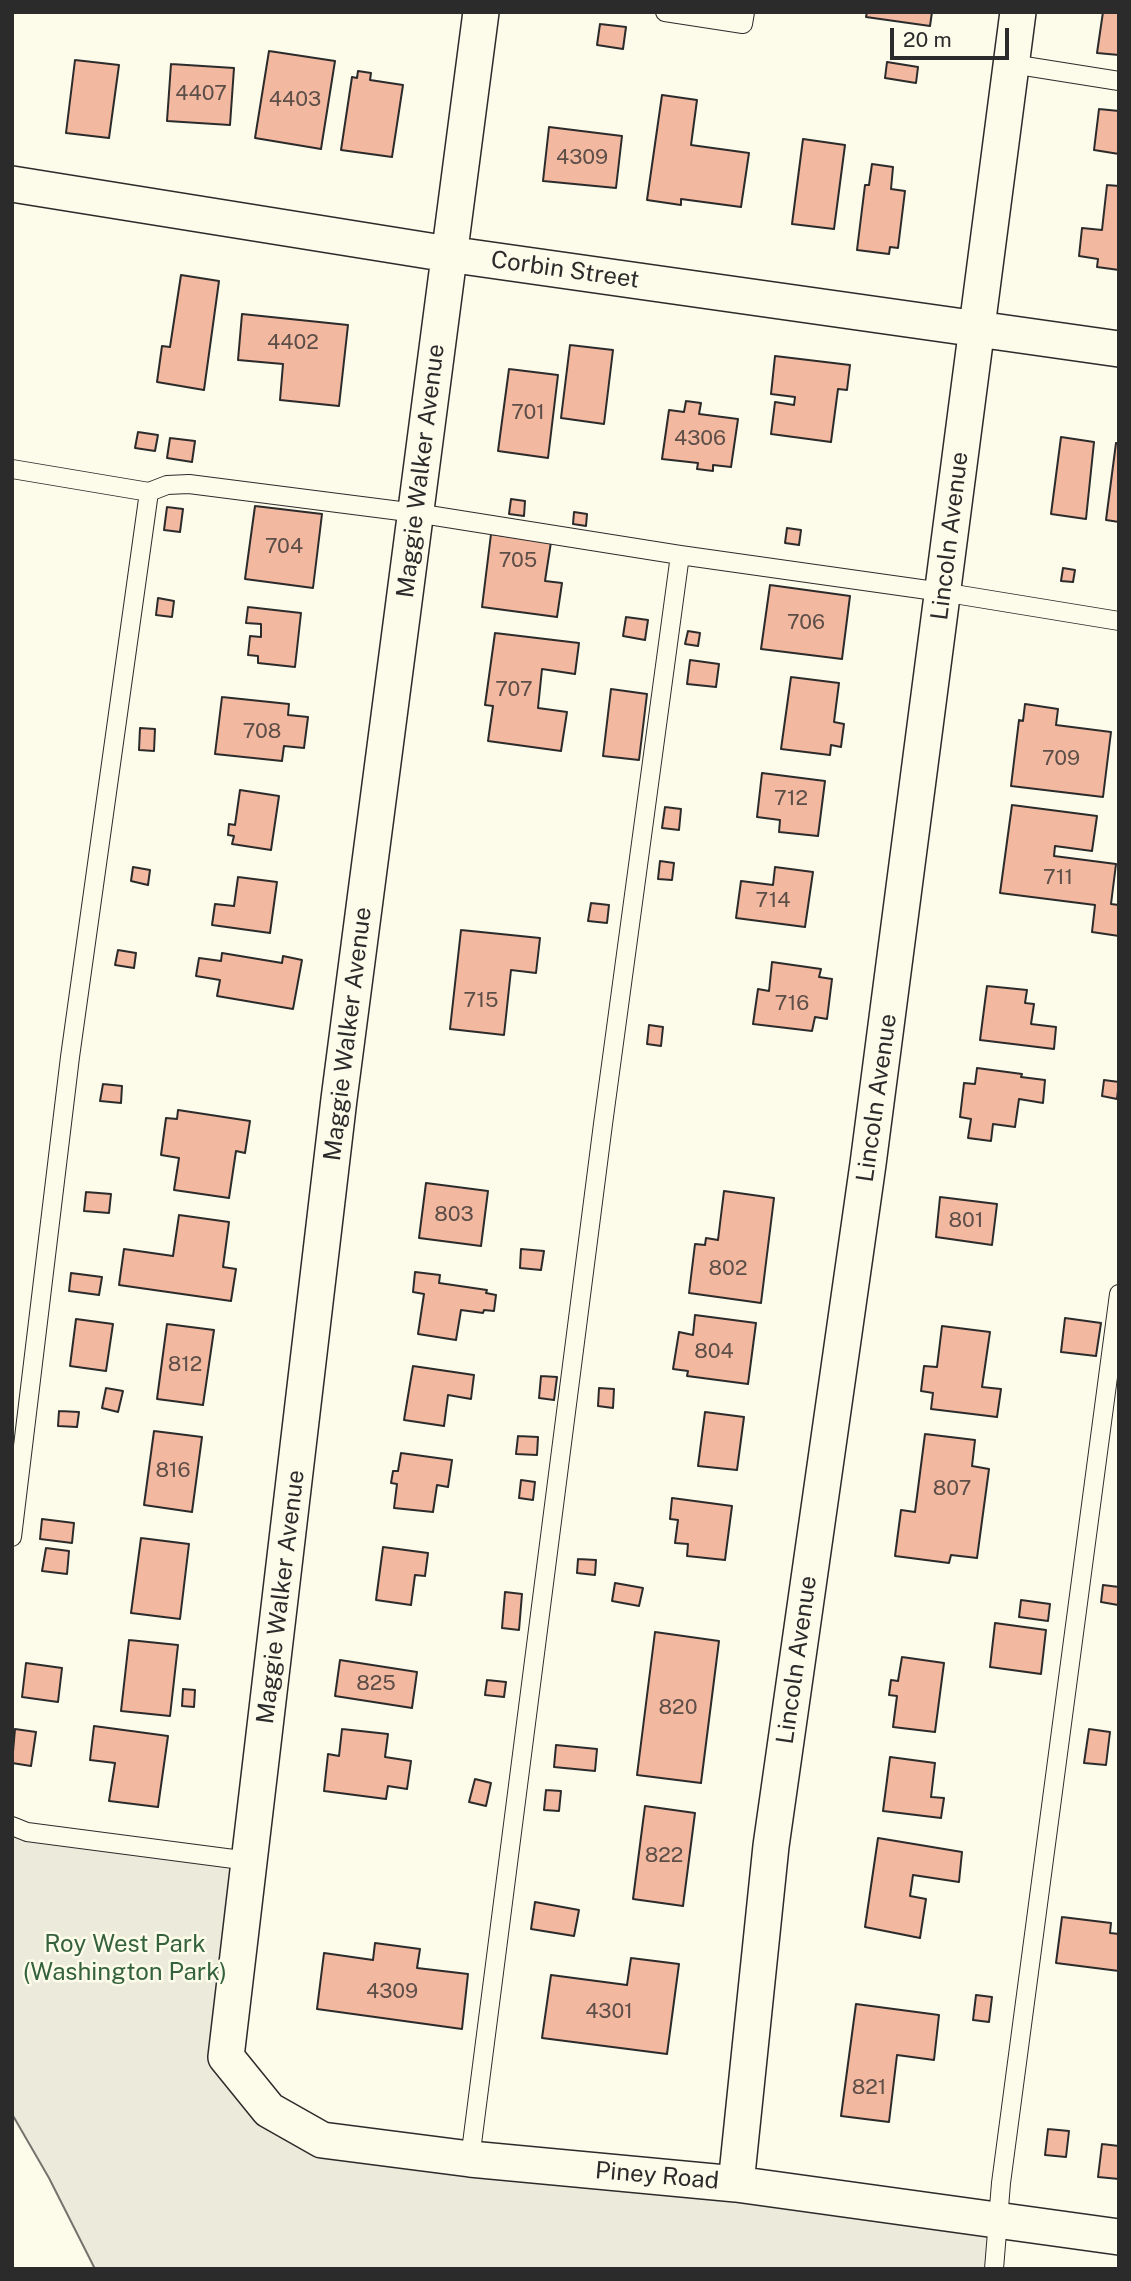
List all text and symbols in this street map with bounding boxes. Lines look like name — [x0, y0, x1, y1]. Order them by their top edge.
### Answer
scale bar — [893, 14, 1012, 58]
text: 20 m — [903, 27, 952, 52]
house number: 4407 — [175, 81, 227, 107]
house number: 4403 — [269, 87, 321, 113]
house number: 4309 — [556, 145, 608, 171]
street label: Corbin Street — [489, 245, 641, 295]
house number: 4402 — [267, 330, 319, 356]
street label: Maggie Walker Avenue — [391, 342, 451, 600]
house number: 701 — [511, 400, 545, 426]
house number: 4306 — [674, 426, 726, 452]
street label: Lincoln Avenue — [925, 450, 975, 622]
house number: 704 — [265, 534, 303, 560]
house number: 705 — [499, 548, 537, 574]
house number: 706 — [787, 610, 825, 636]
house number: 707 — [495, 677, 533, 703]
house number: 708 — [243, 719, 281, 745]
house number: 709 — [1042, 746, 1080, 772]
house number: 712 — [774, 786, 808, 812]
house number: 711 — [1043, 865, 1073, 891]
house number: 714 — [756, 888, 790, 914]
street label: Maggie Walker Avenue — [318, 905, 378, 1163]
house number: 715 — [463, 988, 499, 1014]
house number: 716 — [775, 991, 809, 1017]
street label: Lincoln Avenue — [851, 1012, 903, 1184]
house number: 803 — [434, 1202, 474, 1228]
house number: 801 — [949, 1208, 983, 1234]
house number: 802 — [709, 1256, 747, 1282]
house number: 804 — [694, 1339, 734, 1365]
house number: 812 — [168, 1352, 202, 1378]
house number: 816 — [155, 1458, 191, 1484]
street label: Maggie Walker Avenue — [251, 1468, 311, 1726]
house number: 807 — [933, 1476, 971, 1502]
street label: Lincoln Avenue — [771, 1574, 823, 1746]
house number: 825 — [356, 1671, 396, 1697]
house number: 820 — [659, 1695, 697, 1721]
house number: 822 — [645, 1843, 683, 1869]
park label: Roy West Park (Washington Park) — [23, 1931, 227, 1987]
house number: 4309 — [366, 1979, 418, 2005]
house number: 4301 — [585, 1999, 633, 2025]
house number: 821 — [852, 2075, 886, 2101]
street label: Piney Road — [594, 2156, 720, 2196]

